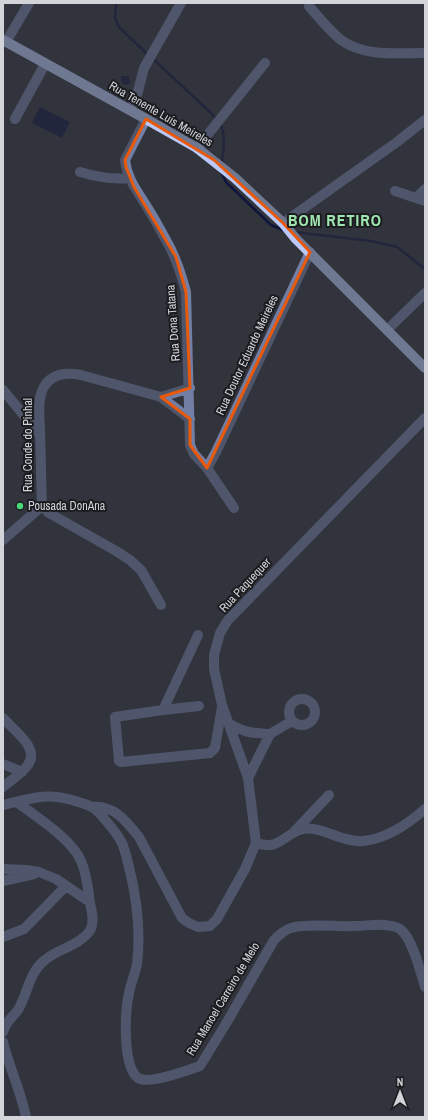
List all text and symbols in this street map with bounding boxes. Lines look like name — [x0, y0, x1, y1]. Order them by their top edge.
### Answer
street label: Rua Tenente Luís Meireles — [106, 78, 216, 150]
district label: BOM RETIRO — [288, 209, 382, 231]
street label: Rua Dona Tatana — [162, 284, 184, 362]
street label: Rua Doutor Eduardo Meireles — [212, 292, 282, 418]
street label: Rua Conde do Pinhal — [20, 398, 36, 492]
place label: Pousada DonAna — [28, 498, 106, 514]
marker: Pousada DonAna — [15, 501, 25, 511]
street label: Rua Paquequer — [216, 554, 275, 616]
street label: Rua Manoel Carreiro de Melo — [183, 939, 263, 1059]
north arrow — [380, 1072, 420, 1112]
text: N — [397, 1075, 403, 1089]

